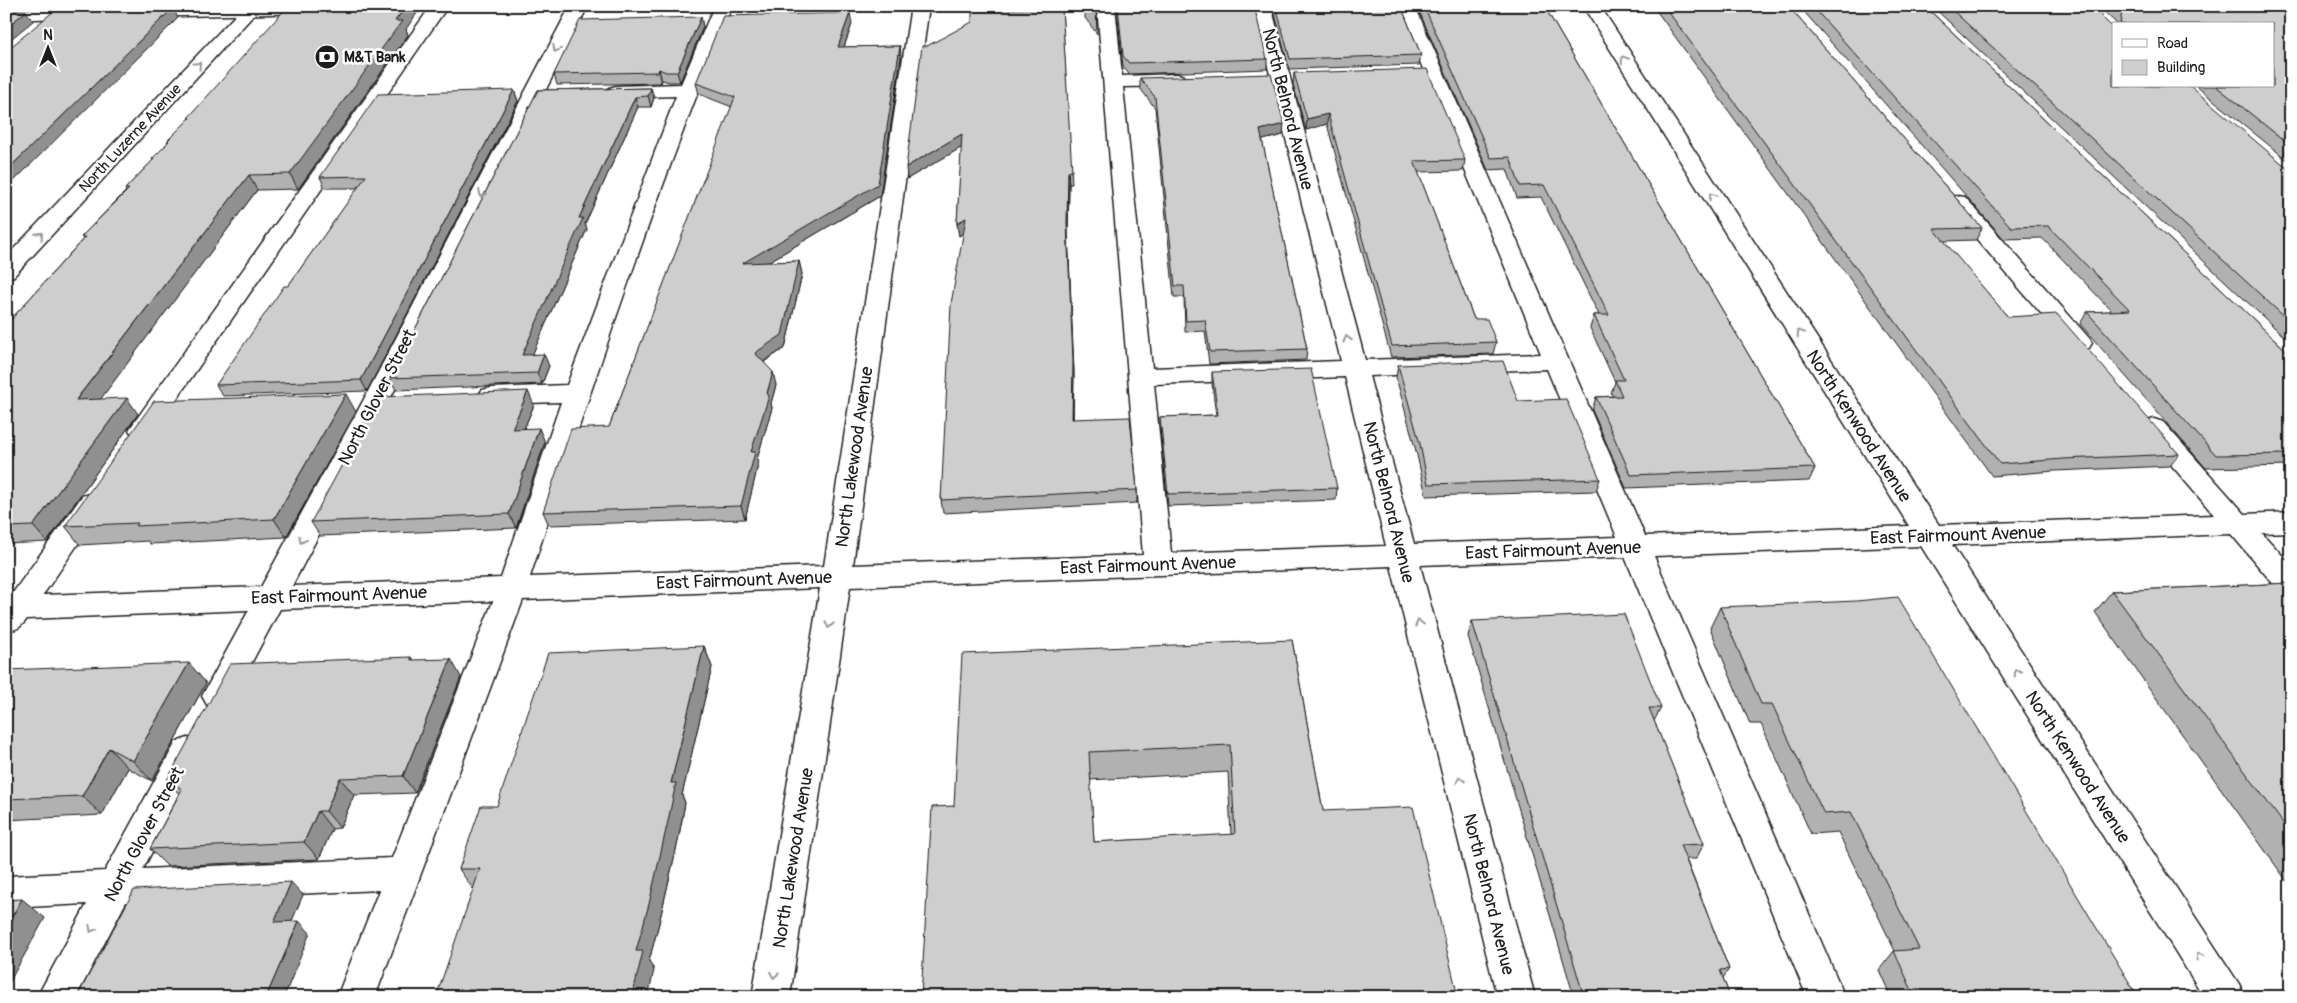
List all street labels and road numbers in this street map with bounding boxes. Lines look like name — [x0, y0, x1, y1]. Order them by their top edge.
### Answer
street label: North Belnord Avenue — [1256, 26, 1319, 192]
street label: North Luzerne Avenue — [75, 80, 186, 197]
street label: North Glover Street — [333, 325, 422, 469]
street label: North Kenwood Avenue — [1801, 346, 1916, 507]
street label: North Lakewood Avenue — [830, 365, 879, 549]
street label: North Belnord Avenue — [1357, 419, 1420, 585]
street label: East Fairmount Avenue — [1870, 521, 2046, 550]
street label: East Fairmount Avenue — [1465, 536, 1641, 565]
street label: East Fairmount Avenue — [1060, 551, 1236, 580]
street label: East Fairmount Avenue — [656, 566, 832, 595]
street label: East Fairmount Avenue — [251, 581, 427, 610]
street label: North Kenwood Avenue — [2020, 687, 2135, 848]
street label: North Glover Street — [99, 762, 190, 906]
street label: North Lakewood Avenue — [768, 766, 819, 950]
street label: North Belnord Avenue — [1457, 811, 1520, 977]

